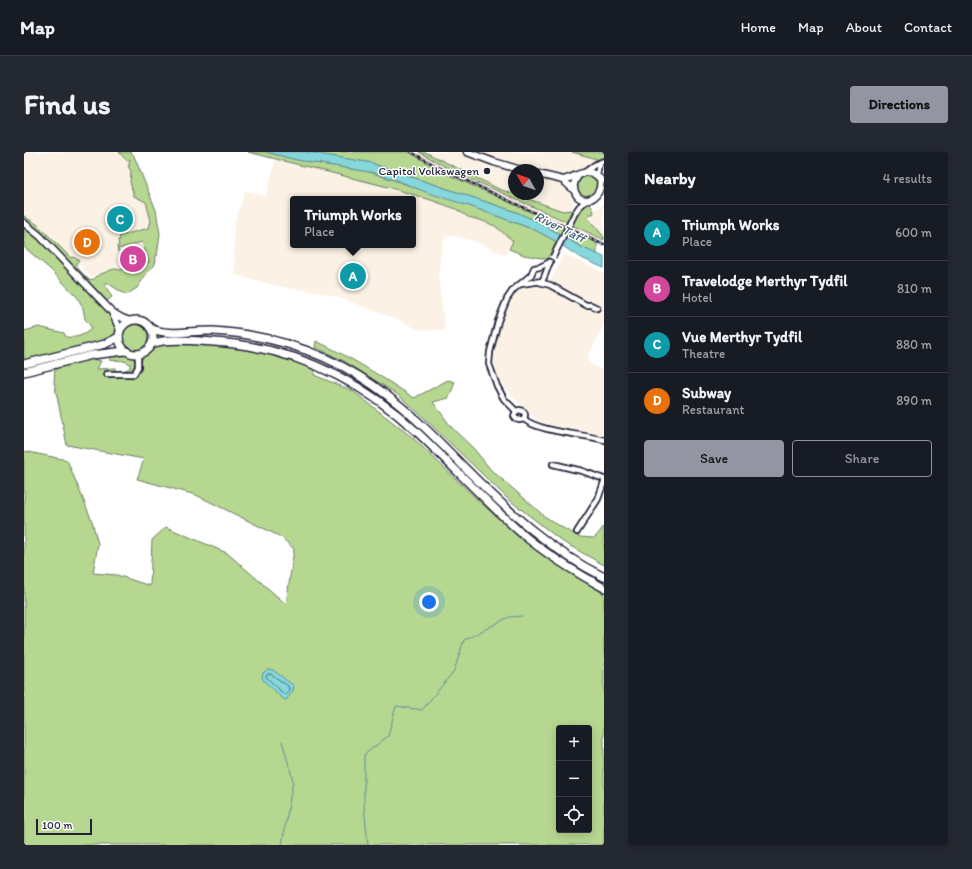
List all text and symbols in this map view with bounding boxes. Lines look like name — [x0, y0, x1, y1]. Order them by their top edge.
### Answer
text: Map — [20, 16, 55, 39]
text: Home — [741, 19, 776, 36]
text: Map — [798, 19, 824, 36]
text: About — [846, 19, 882, 36]
text: Contact — [904, 19, 952, 36]
button: Directions — [850, 86, 948, 123]
text: Find us — [24, 87, 111, 121]
place label: Capitol Volkswagen — [379, 164, 479, 178]
north arrow — [508, 164, 544, 200]
marker: Capitol Volkswagen — [482, 166, 492, 176]
text: Nearby — [644, 168, 696, 188]
text: 4 results — [883, 171, 932, 186]
popup — [290, 196, 416, 248]
pin: C — [107, 204, 133, 234]
text: Triumph Works — [304, 206, 402, 224]
water label: River Taff — [532, 208, 590, 247]
text: Triumph Works — [682, 216, 779, 234]
text: Place — [304, 224, 334, 239]
text: A — [653, 225, 661, 240]
text: 600 m — [895, 225, 932, 240]
pin: D — [74, 227, 100, 257]
text: Place — [682, 234, 712, 249]
pin: B — [120, 244, 146, 274]
pin: A — [340, 261, 366, 291]
text: Travelodge Merthyr Tydfil — [682, 272, 847, 290]
text: B — [653, 281, 661, 296]
text: 810 m — [897, 281, 932, 296]
text: Hotel — [682, 290, 712, 305]
text: Vue Merthyr Tydfil — [682, 328, 802, 346]
text: C — [653, 337, 661, 352]
text: 880 m — [896, 337, 932, 352]
text: Theatre — [682, 346, 725, 361]
text: Subway — [682, 384, 731, 402]
text: D — [653, 393, 661, 408]
text: 890 m — [896, 393, 932, 408]
text: Restaurant — [682, 402, 744, 417]
button: Save — [644, 440, 784, 477]
button: Share — [792, 440, 932, 477]
your location — [419, 592, 439, 612]
map controls — [556, 725, 592, 833]
button: + — [556, 725, 592, 761]
button: − — [556, 761, 592, 797]
button: locate — [556, 797, 592, 833]
scale bar — [36, 817, 92, 836]
text: 100 m — [42, 819, 72, 832]

